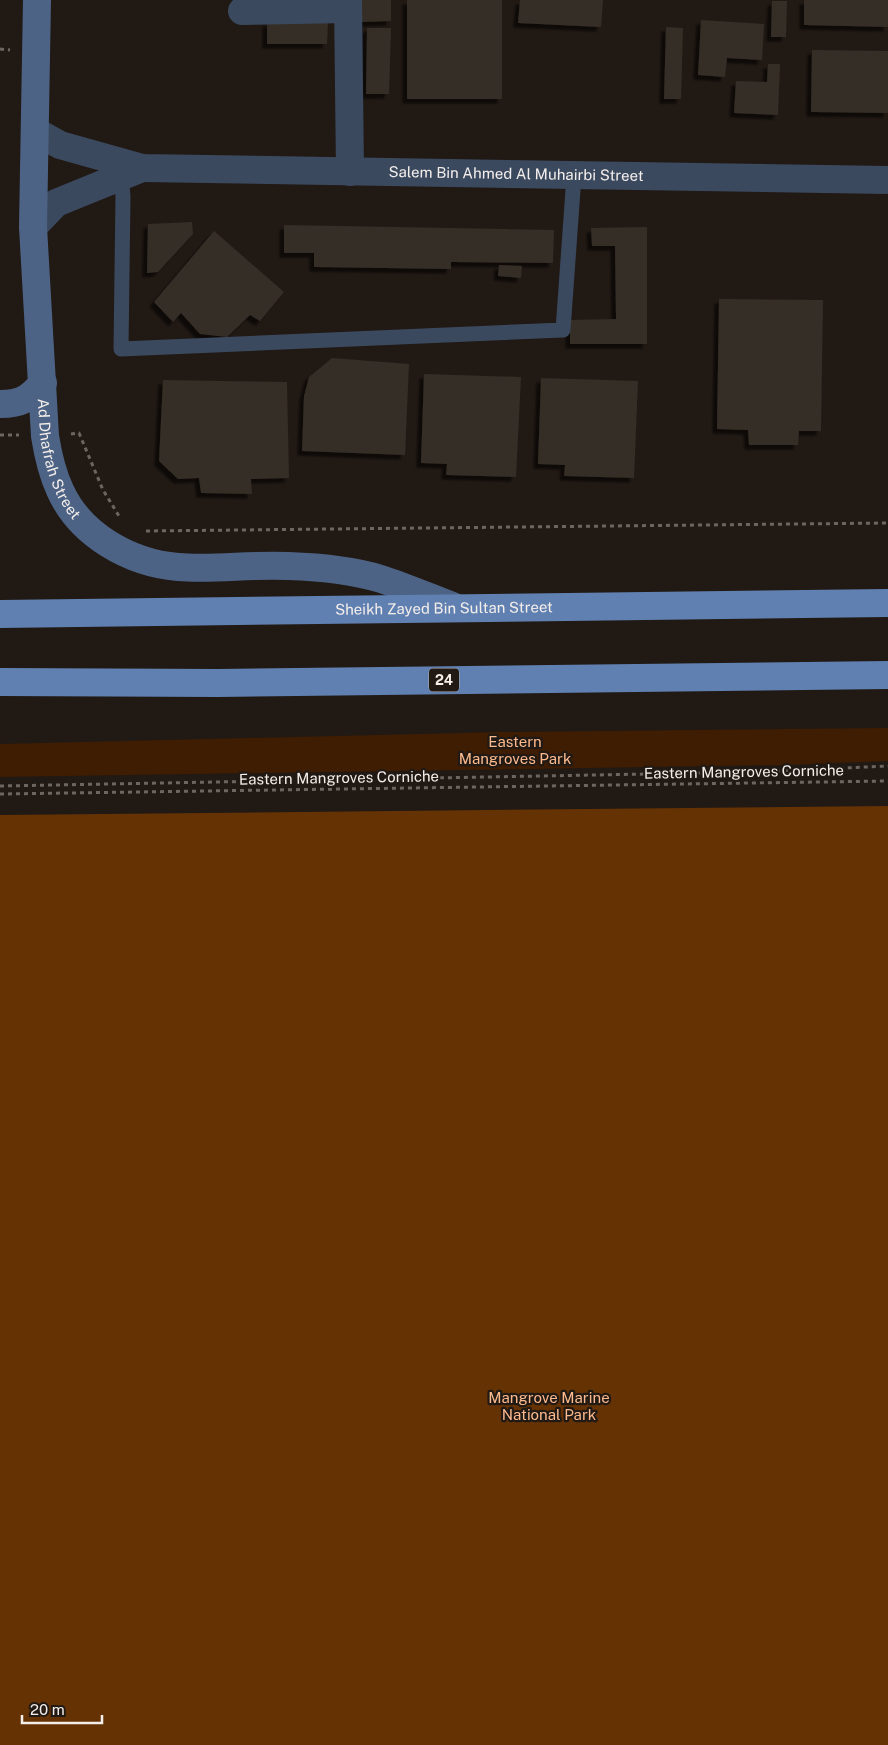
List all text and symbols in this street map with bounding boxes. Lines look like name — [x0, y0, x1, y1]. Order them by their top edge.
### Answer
street label: Salem Bin Ahmed Al Muhairbi Street — [389, 163, 644, 184]
street label: Ad Dhafrah Street — [35, 398, 84, 523]
street label: Sheikh Zayed Bin Sultan Street — [335, 598, 553, 618]
road number: 24 — [429, 668, 459, 692]
park label: Eastern Mangroves Park — [459, 733, 571, 767]
street label: Eastern Mangroves Corniche — [644, 761, 844, 782]
street label: Eastern Mangroves Corniche — [239, 767, 439, 788]
park label: Mangrove Marine National Park — [488, 1389, 610, 1423]
scale bar — [22, 1692, 102, 1724]
text: 20 m — [30, 1701, 65, 1718]

